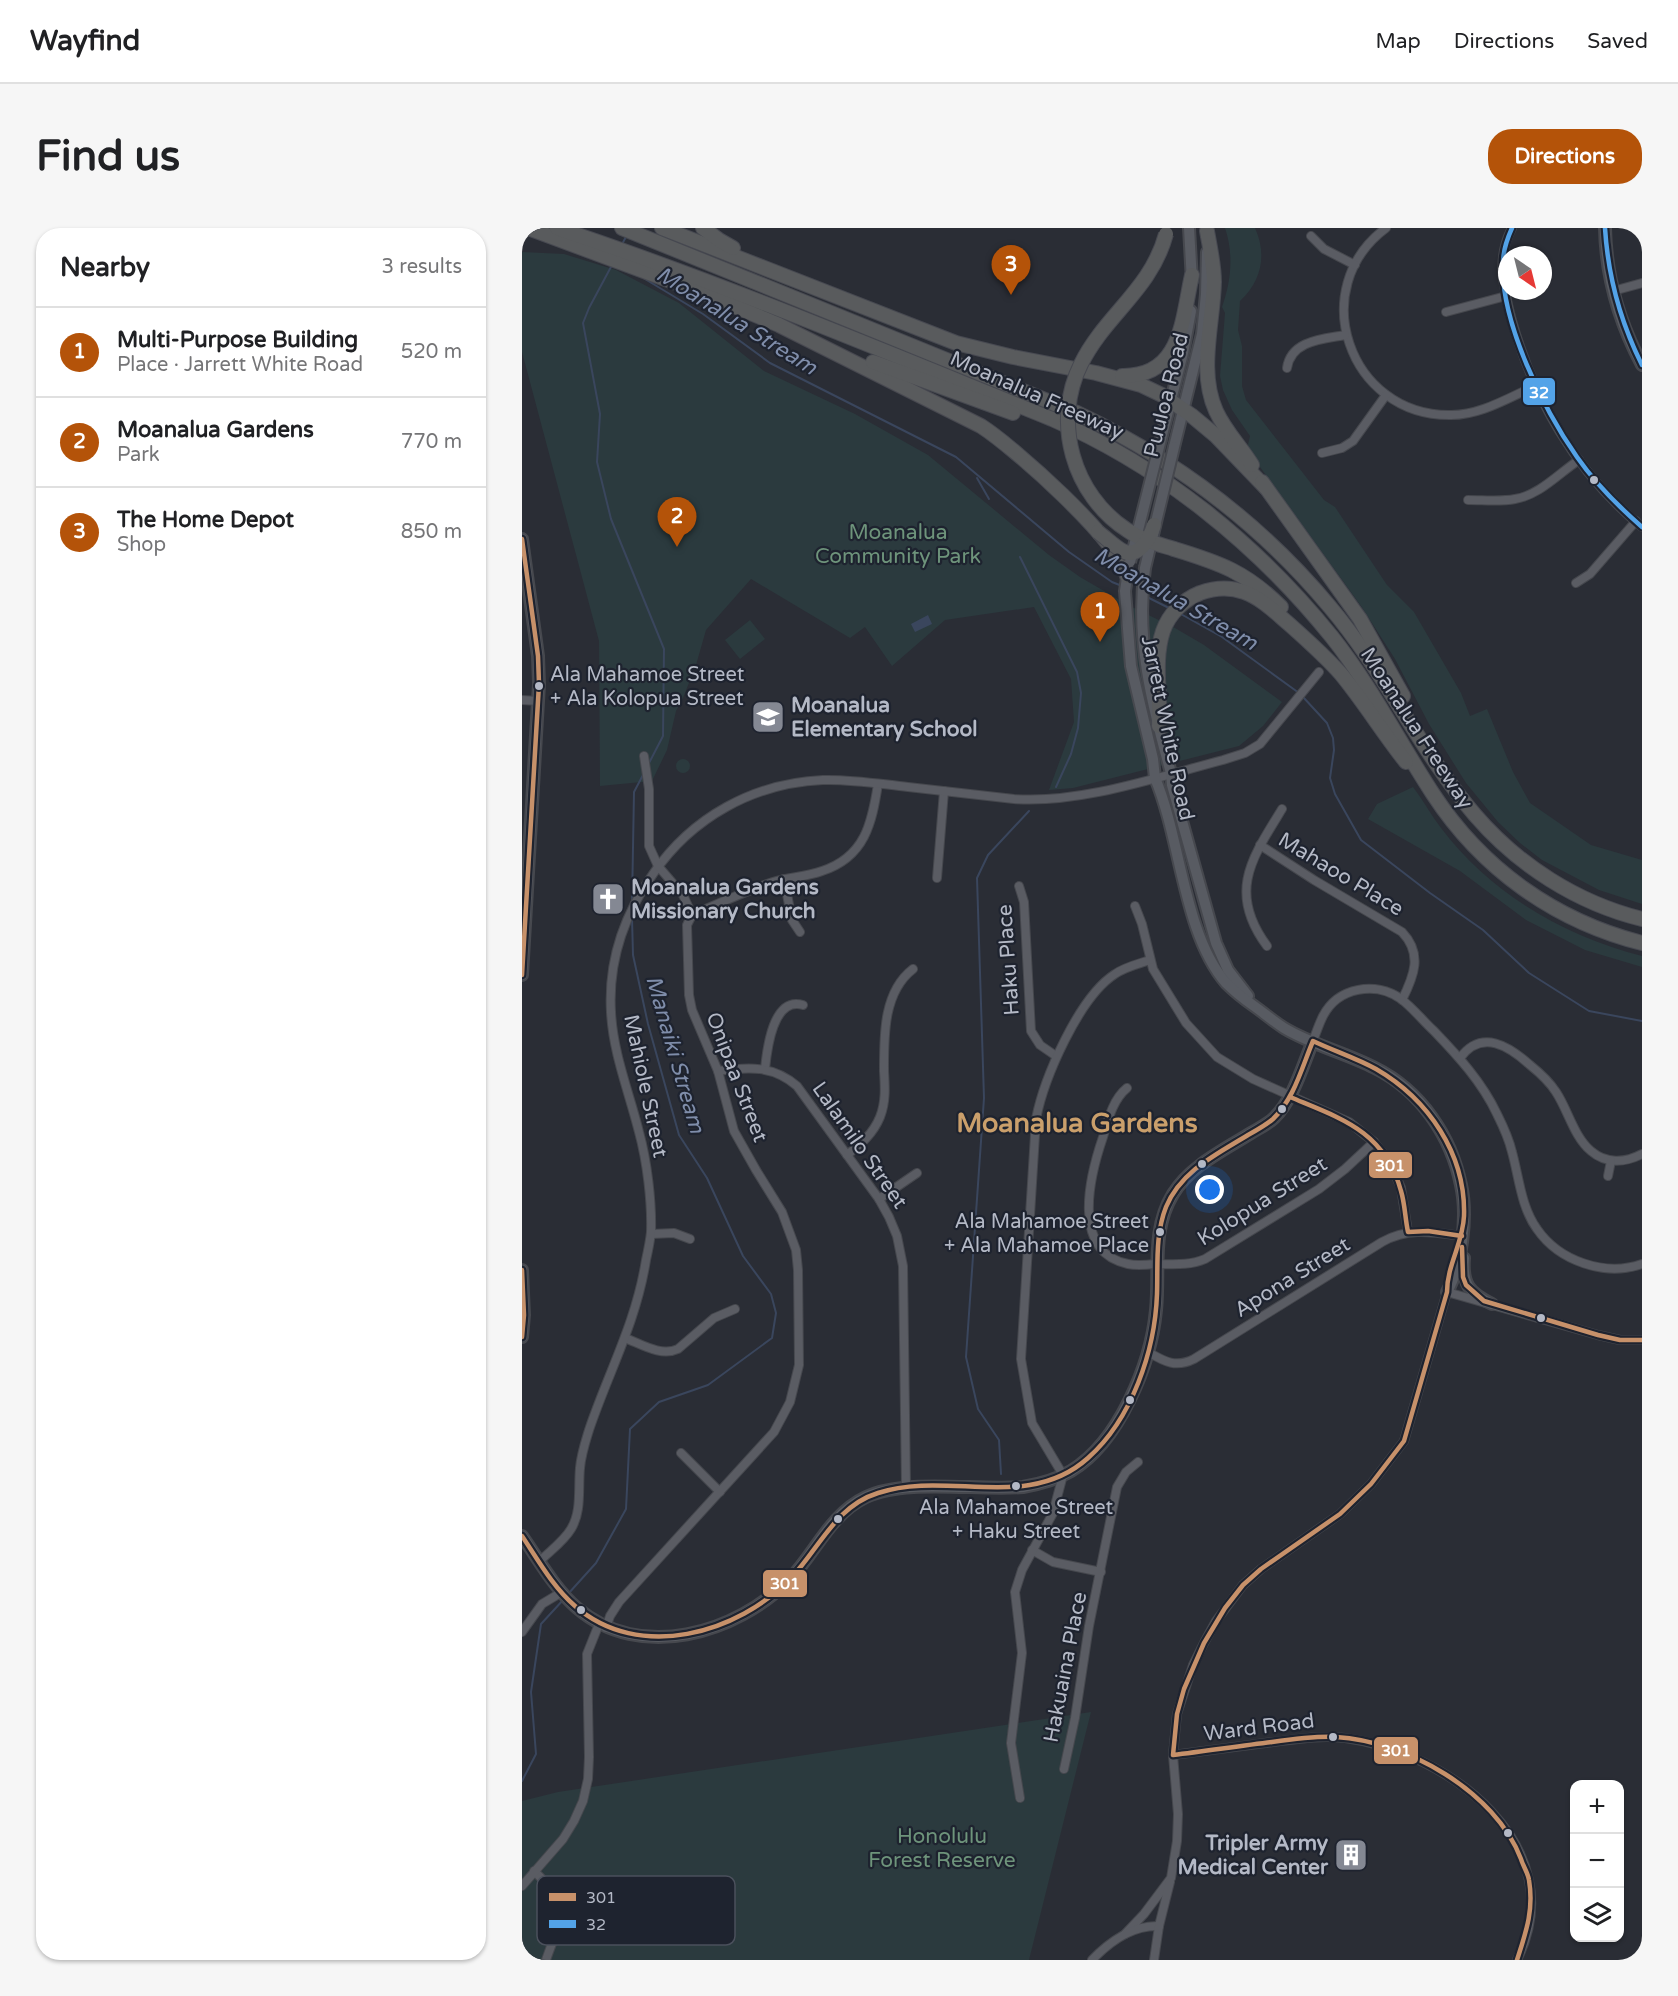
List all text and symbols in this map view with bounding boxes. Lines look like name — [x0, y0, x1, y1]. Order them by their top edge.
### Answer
text: Wayfind — [30, 24, 140, 58]
text: Map — [1375, 29, 1421, 54]
text: Directions — [1454, 29, 1554, 54]
text: Saved — [1587, 29, 1648, 54]
button: Directions — [1488, 129, 1642, 184]
text: Find us — [36, 131, 180, 182]
pin: 3 — [992, 245, 1030, 295]
north arrow — [1498, 246, 1552, 300]
text: Nearby — [60, 252, 150, 283]
text: 3 results — [382, 255, 462, 279]
water label: Moanalua Stream — [652, 261, 822, 381]
text: Multi-Purpose Building — [117, 327, 358, 353]
street label: Puuloa Road — [1139, 330, 1194, 460]
text: 1 — [73, 340, 86, 364]
text: 520 m — [401, 340, 462, 364]
street label: Moanalua Freeway — [946, 346, 1127, 445]
text: Place · Jarrett White Road — [117, 353, 363, 377]
line badge: 32 — [1522, 377, 1556, 406]
text: 32 — [1529, 383, 1549, 403]
text: Moanalua Gardens — [117, 417, 314, 443]
text: 2 — [73, 430, 86, 454]
text: 770 m — [401, 430, 462, 454]
text: Park — [117, 443, 160, 467]
unlabelled marker — [1588, 474, 1600, 486]
pin: 2 — [658, 498, 696, 547]
text: The Home Depot — [117, 507, 294, 533]
text: 3 — [73, 520, 86, 544]
text: 850 m — [401, 520, 462, 544]
park label: Moanalua Community Park — [815, 520, 981, 569]
text: Shop — [117, 533, 166, 557]
water label: Moanalua Stream — [1089, 542, 1262, 657]
pin: 1 — [1080, 592, 1120, 642]
street label: Jarrett White Road — [1136, 634, 1199, 823]
street label: Moanalua Freeway — [1355, 643, 1478, 814]
place label: Ala Mahamoe Street + Ala Kolopua Street — [550, 663, 745, 711]
marker: Ala Mahamoe Street + Ala Kolopua Street — [533, 680, 545, 692]
place label: Moanalua Elementary School — [791, 693, 978, 742]
school or university icon: Moanalua Elementary School — [750, 699, 786, 735]
street label: Mahaoo Place — [1274, 827, 1408, 922]
place label: Moanalua Gardens Missionary Church — [631, 875, 819, 924]
church icon: Moanalua Gardens Missionary Church — [590, 881, 626, 917]
street label: Haku Place — [992, 903, 1025, 1016]
water label: Manaiki Stream — [640, 973, 710, 1137]
street label: Onipaa Street — [700, 1009, 773, 1146]
street label: Mahiole Street — [618, 1012, 673, 1160]
street label: Lalamilo Street — [807, 1077, 913, 1213]
unlabelled marker — [1276, 1103, 1288, 1115]
district label: Moanalua Gardens — [956, 1107, 1198, 1140]
line badge: 301 — [1368, 1151, 1413, 1179]
street label: Kolopua Street — [1193, 1152, 1332, 1251]
text: 301 — [1375, 1156, 1405, 1176]
unlabelled marker — [1196, 1158, 1208, 1170]
your location — [1195, 1175, 1224, 1204]
place label: Ala Mahamoe Street + Ala Mahamoe Place — [944, 1210, 1149, 1258]
marker: Ala Mahamoe Street + Ala Mahamoe Place — [1154, 1226, 1166, 1238]
street label: Apona Street — [1230, 1232, 1355, 1323]
unlabelled marker — [1535, 1312, 1547, 1324]
unlabelled marker — [1124, 1394, 1136, 1406]
marker: Ala Mahamoe Street + Haku Street — [1010, 1480, 1022, 1492]
place label: Ala Mahamoe Street + Haku Street — [919, 1496, 1114, 1544]
unlabelled marker — [832, 1513, 844, 1525]
line badge: 301 — [762, 1569, 808, 1598]
text: 301 — [770, 1574, 800, 1594]
street label: Hakuaina Place — [1039, 1590, 1092, 1745]
unlabelled marker — [575, 1604, 587, 1616]
street label: Ward Road — [1202, 1708, 1316, 1747]
unlabelled marker — [1327, 1731, 1339, 1743]
line badge: 301 — [1373, 1736, 1419, 1765]
text: 301 — [1381, 1741, 1411, 1761]
map controls — [1570, 1780, 1624, 1942]
button: + — [1570, 1780, 1624, 1834]
park label: Honolulu Forest Reserve — [868, 1824, 1016, 1873]
unlabelled marker — [1502, 1827, 1514, 1839]
place label: Tripler Army Medical Center — [1177, 1831, 1329, 1880]
button: − — [1570, 1834, 1624, 1888]
building icon: Tripler Army Medical Center — [1333, 1837, 1369, 1873]
legend — [537, 1876, 735, 1945]
text: 301 — [586, 1888, 616, 1908]
button: layers — [1570, 1888, 1624, 1942]
text: 32 — [586, 1915, 606, 1935]

